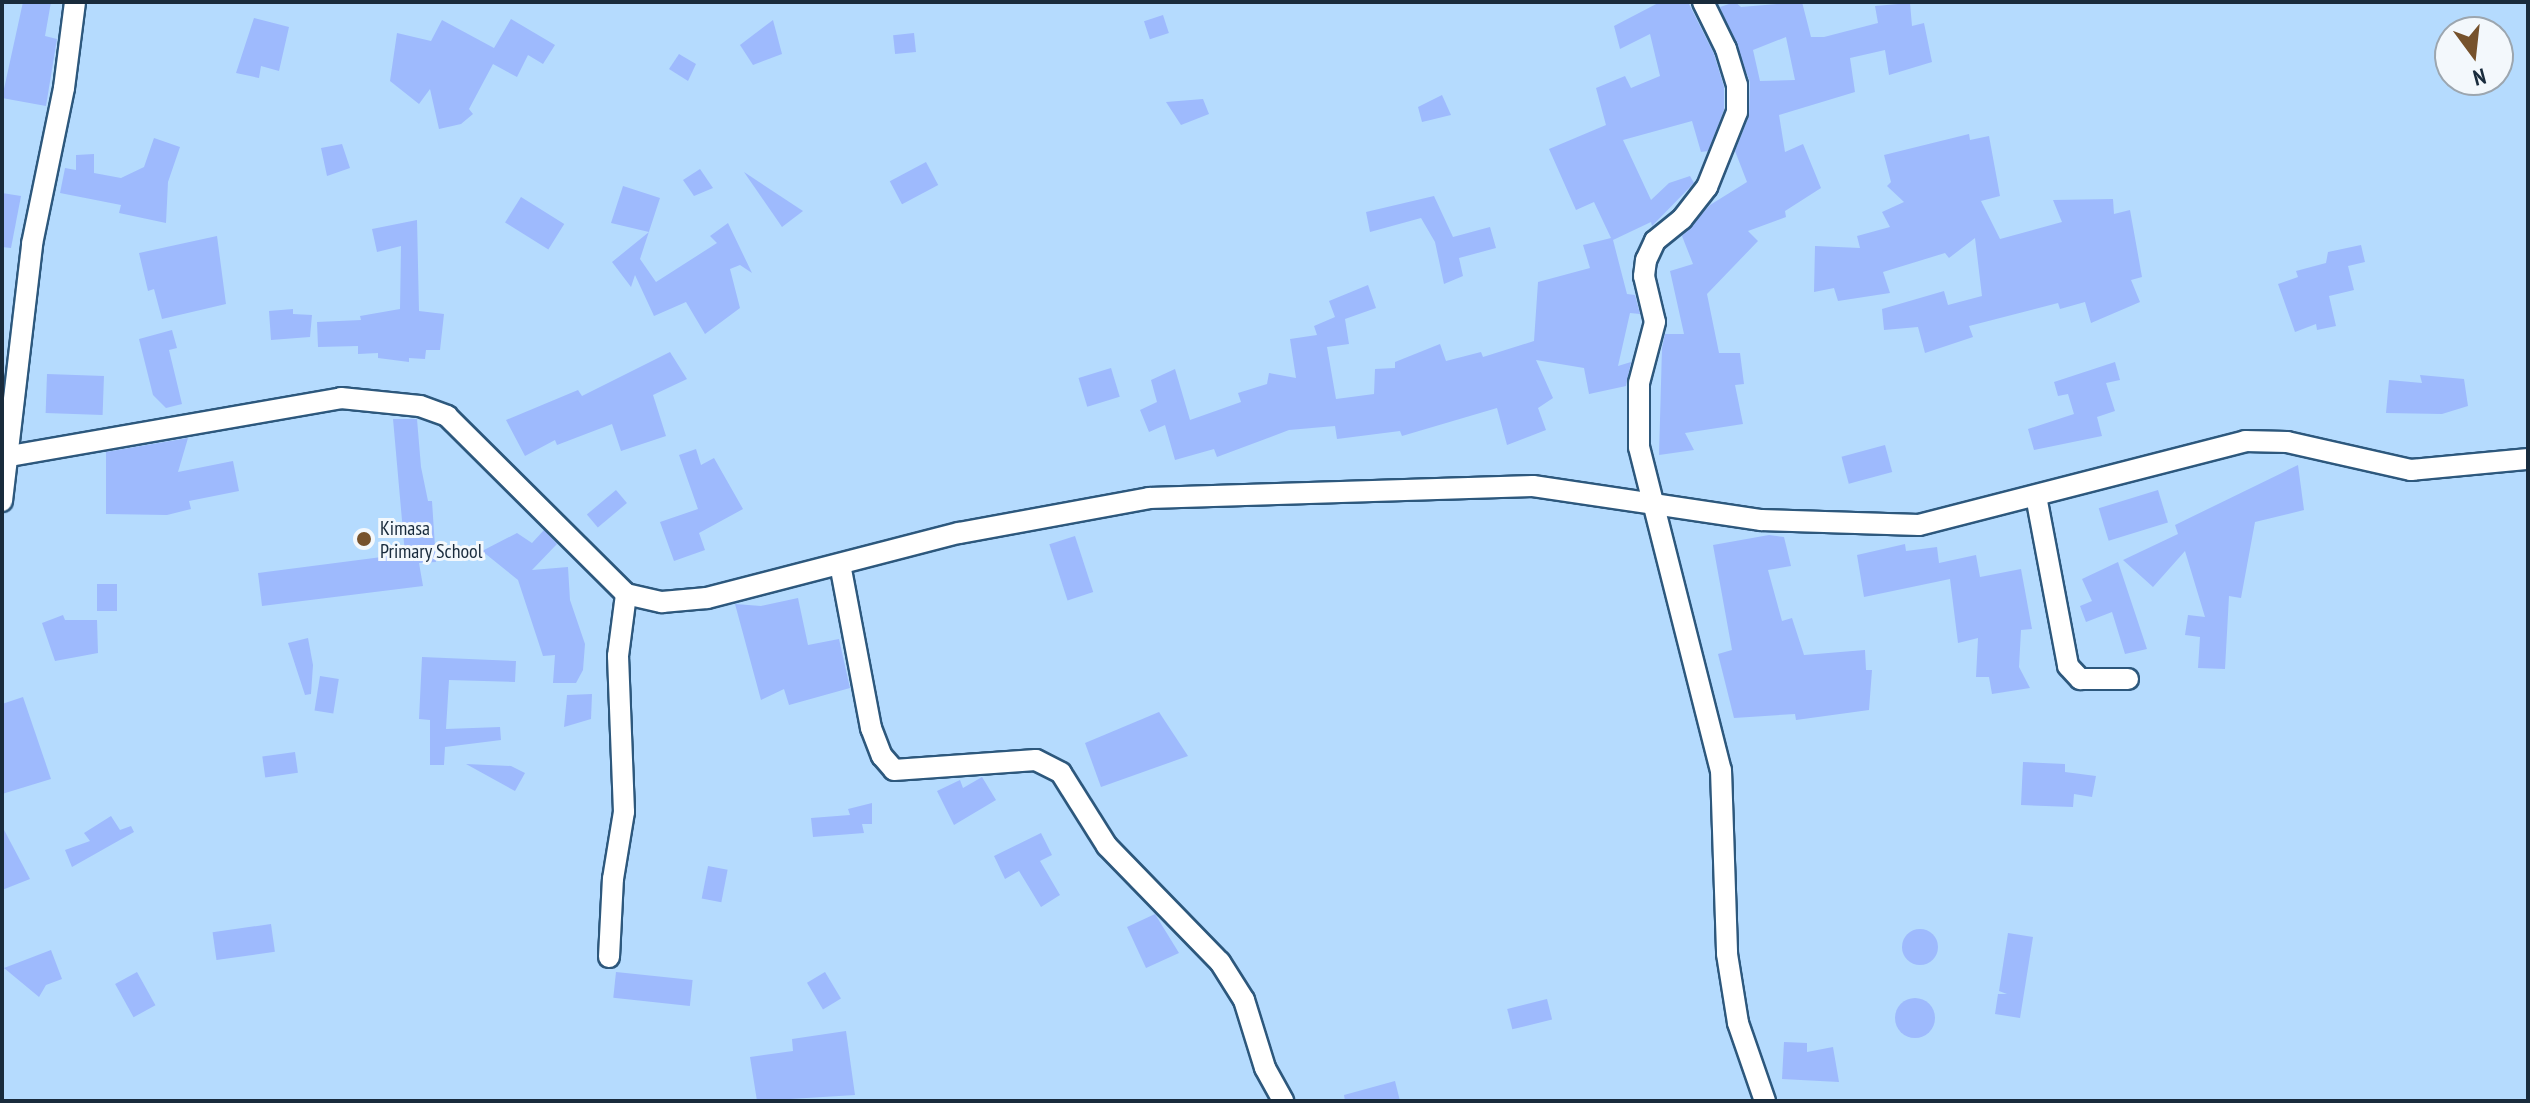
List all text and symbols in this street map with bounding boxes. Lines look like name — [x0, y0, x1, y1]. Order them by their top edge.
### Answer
north arrow — [2434, 16, 2514, 96]
text: N — [2470, 62, 2489, 92]
place label: Kimasa Primary School — [380, 516, 483, 563]
marker: Kimasa Primary School — [355, 530, 373, 548]

